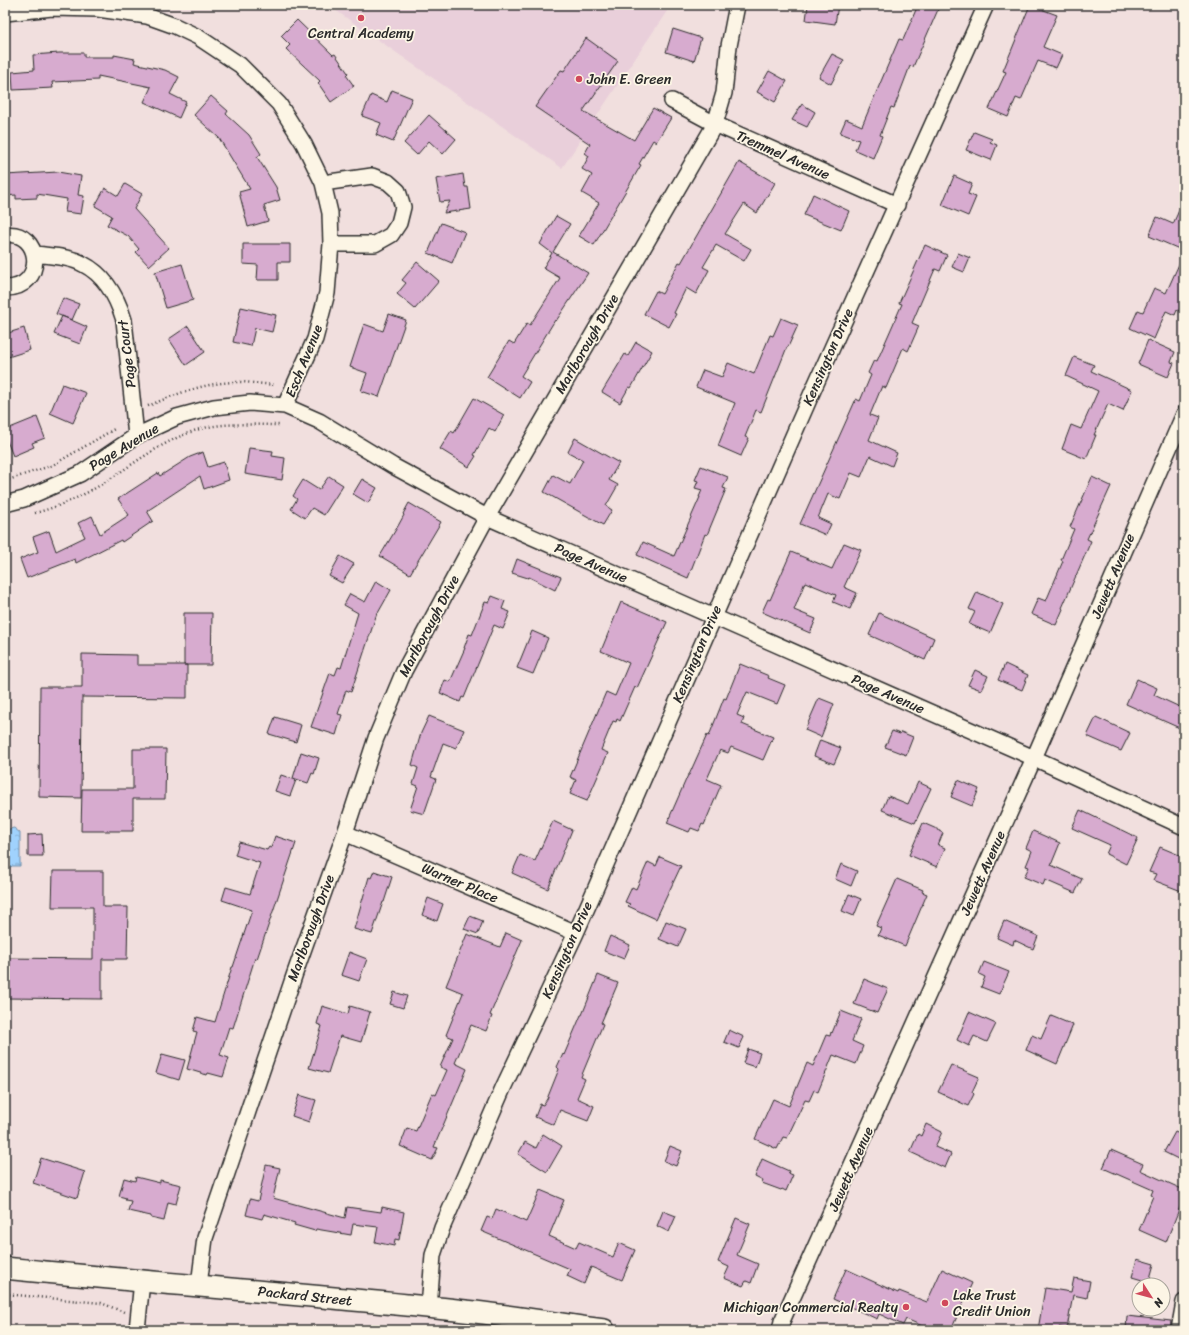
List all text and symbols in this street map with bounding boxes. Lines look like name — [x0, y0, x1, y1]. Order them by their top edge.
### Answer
marker: Central Academy — [356, 13, 366, 23]
place label: Central Academy — [308, 21, 415, 46]
place label: John E. Green — [586, 67, 672, 92]
marker: John E. Green — [574, 74, 584, 84]
street label: Tremmel Avenue — [732, 123, 834, 187]
street label: Marlborough Drive — [548, 289, 626, 399]
street label: Kensington Drive — [795, 304, 861, 410]
street label: Page Court — [110, 317, 144, 389]
street label: Esch Avenue — [278, 320, 330, 401]
street label: Page Avenue — [84, 416, 164, 478]
street label: Jewett Avenue — [1083, 529, 1142, 624]
street label: Page Avenue — [550, 536, 632, 590]
street label: Marlborough Drive — [392, 570, 466, 681]
street label: Kensington Drive — [665, 601, 729, 707]
street label: Page Avenue — [847, 667, 929, 721]
street label: Jewett Avenue — [953, 827, 1013, 920]
street label: Warner Place — [418, 856, 502, 910]
street label: Marlborough Drive — [280, 871, 342, 985]
street label: Kensington Drive — [534, 897, 600, 1003]
street label: Jewett Avenue — [821, 1123, 881, 1216]
north arrow — [1131, 1277, 1171, 1317]
street label: Packard Street — [257, 1279, 353, 1313]
place label: Lake Trust Credit Union — [953, 1283, 1031, 1324]
text: N — [1149, 1293, 1169, 1312]
place label: Michigan Commercial Realty — [723, 1295, 899, 1320]
marker: Lake Trust Credit Union — [940, 1298, 950, 1308]
marker: Michigan Commercial Realty — [901, 1302, 911, 1312]

